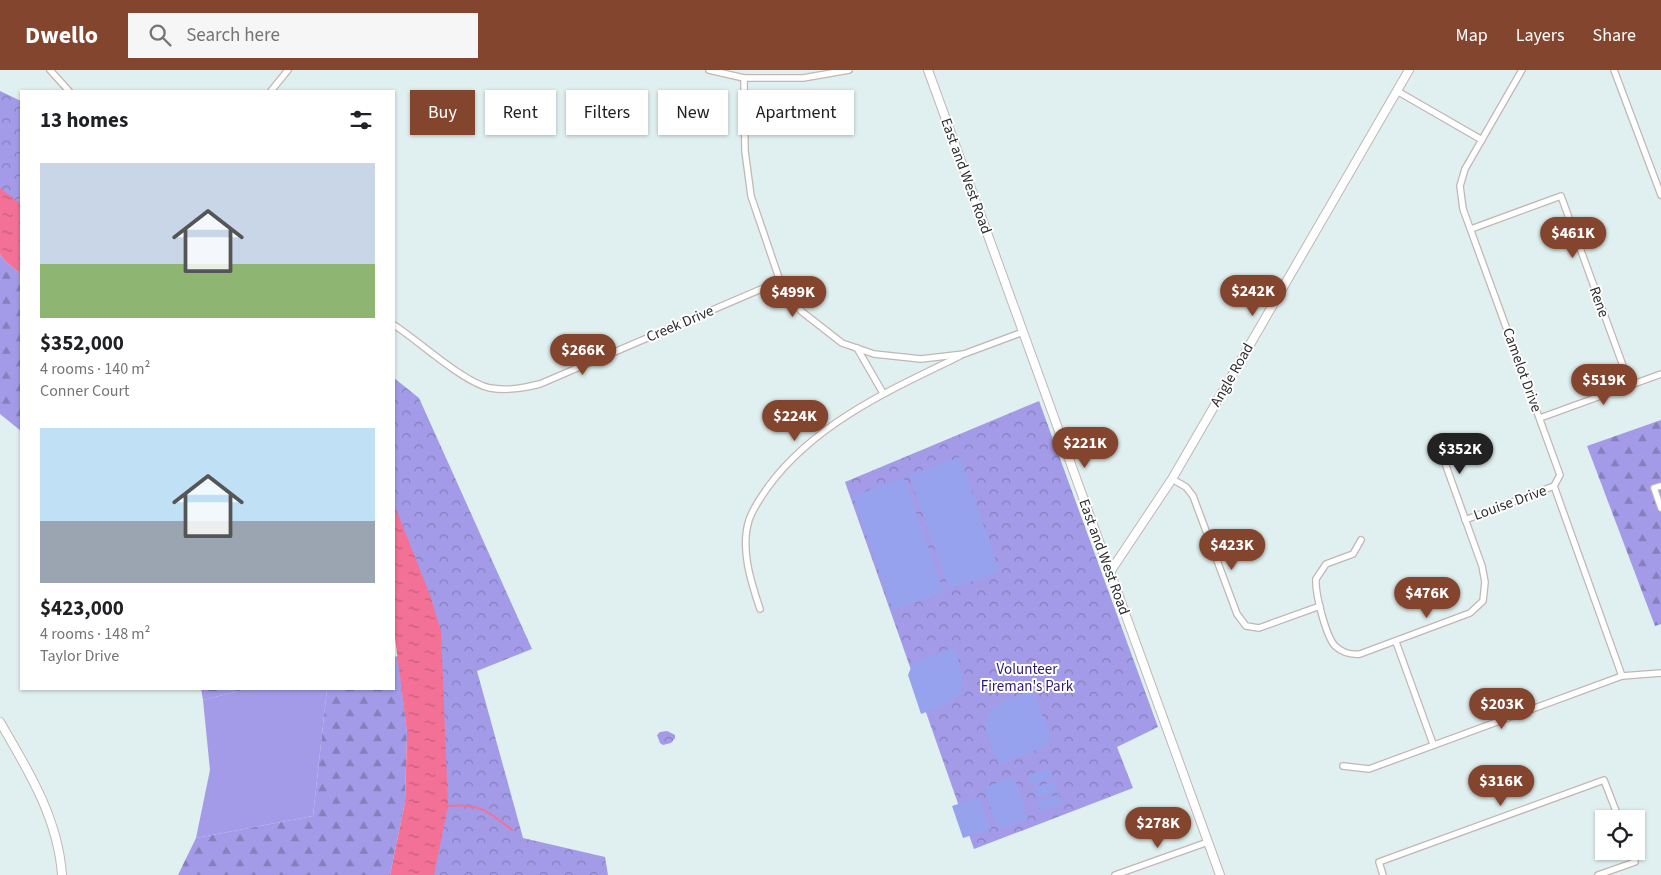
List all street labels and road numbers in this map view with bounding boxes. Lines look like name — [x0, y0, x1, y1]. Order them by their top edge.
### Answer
street label: East and West Road — [935, 115, 997, 237]
street label: Rene — [1584, 284, 1614, 320]
street label: Creek Drive — [643, 300, 717, 348]
street label: Camelot Drive — [1497, 325, 1547, 415]
street label: Angle Road — [1205, 339, 1259, 411]
street label: Louise Drive — [1471, 480, 1549, 526]
street label: East and West Road — [1073, 496, 1135, 618]

